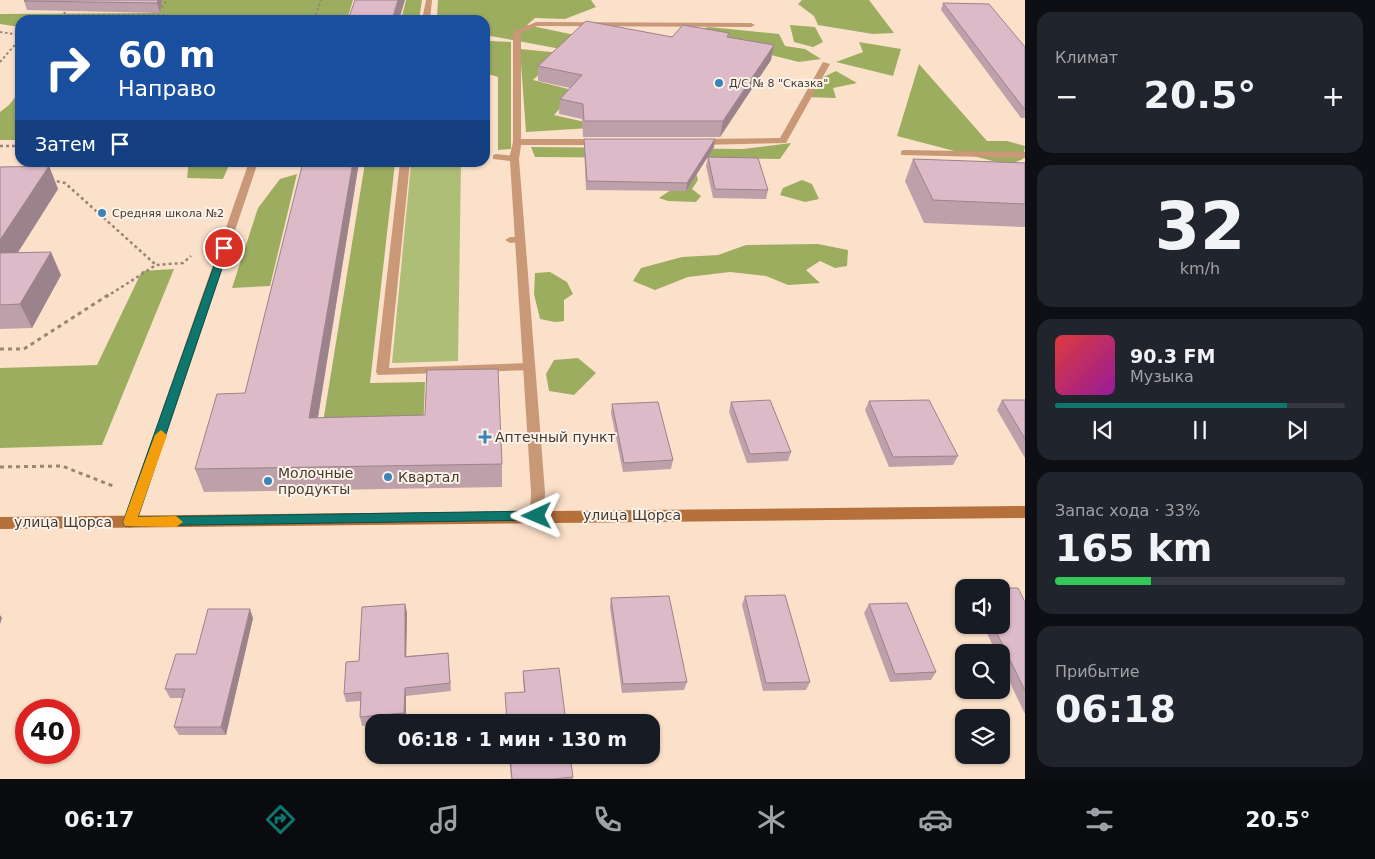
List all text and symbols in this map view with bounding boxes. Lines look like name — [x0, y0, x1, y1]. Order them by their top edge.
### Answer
icon: right — [35, 35, 100, 100]
text: 60 m — [118, 35, 215, 75]
text: Климат — [1055, 48, 1118, 67]
text: 20.5° — [1144, 73, 1256, 117]
text: Направо — [118, 76, 216, 101]
marker: Д/С № 8 "Сказка" — [713, 77, 725, 89]
place label: Д/С № 8 "Сказка" — [729, 77, 828, 90]
text: − — [1055, 80, 1078, 113]
text: + — [1322, 80, 1345, 113]
icon: arrive — [106, 130, 134, 158]
text: Затем — [35, 133, 96, 155]
text: 32 — [1155, 189, 1245, 264]
marker: Средняя школа №2 — [96, 207, 108, 219]
place label: Средняя школа №2 — [112, 207, 224, 220]
pin — [203, 227, 245, 269]
icon: arrive — [210, 234, 238, 262]
text: km/h — [1180, 259, 1220, 278]
text: 90.3 FM — [1130, 345, 1215, 367]
text: Музыка — [1130, 367, 1194, 386]
icon: previous — [1089, 416, 1117, 444]
icon: pause — [1186, 416, 1214, 444]
icon: next — [1283, 416, 1311, 444]
place label: Аптечный пункт — [495, 429, 616, 445]
marker: Аптечный пункт — [479, 431, 491, 443]
place label: Молочные продукты — [278, 465, 353, 497]
place label: Квартал — [398, 469, 459, 485]
marker: Квартал — [382, 471, 394, 483]
marker: Молочные продукты — [262, 475, 274, 487]
position arrow — [510, 489, 562, 541]
text: Запас хода · 33% — [1055, 501, 1200, 520]
street label: улица Щорса — [583, 507, 681, 523]
street label: улица Щорса — [14, 514, 112, 530]
text: 165 km — [1055, 526, 1212, 570]
map controls — [955, 579, 1010, 764]
button: sound — [955, 579, 1010, 634]
button: search — [955, 644, 1010, 699]
text: Прибытие — [1055, 662, 1140, 681]
text: 06:18 — [1055, 687, 1176, 731]
speed limit sign: 40 — [15, 699, 80, 764]
button: layers — [955, 709, 1010, 764]
text: 06:18 · 1 мин · 130 m — [398, 728, 627, 750]
icon: directions — [263, 802, 298, 837]
icon: music — [427, 802, 462, 837]
icon: phone — [590, 802, 625, 837]
icon: climate — [754, 802, 789, 837]
icon: car — [918, 802, 953, 837]
icon: filters — [1082, 802, 1117, 837]
text: 06:17 — [64, 807, 134, 832]
text: 20.5° — [1245, 807, 1311, 832]

